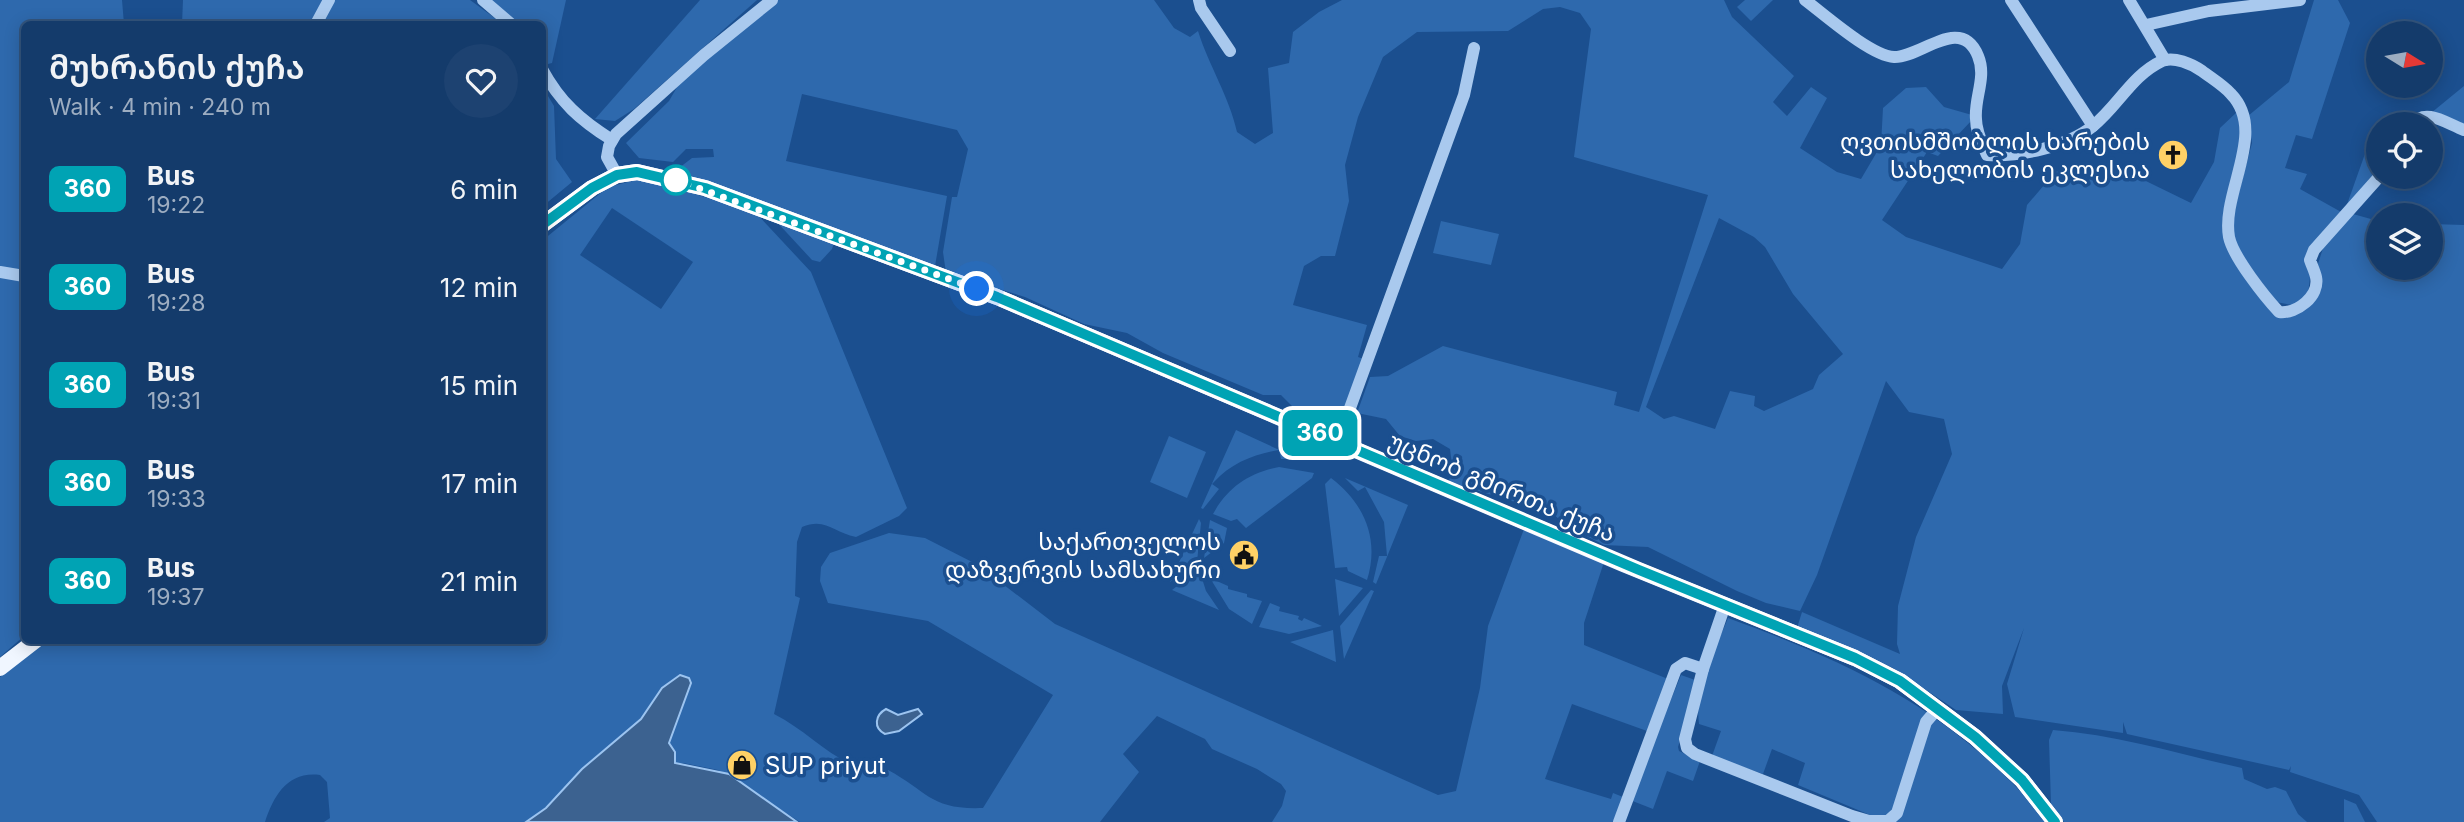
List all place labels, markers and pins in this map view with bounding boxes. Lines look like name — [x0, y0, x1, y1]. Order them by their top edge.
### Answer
place label: ღვთისმშობლის ხარების სახელობის ეკლესია — [1840, 127, 2150, 184]
church icon: ღვთისმშობლის ხარების სახელობის ეკლესია — [2156, 138, 2190, 172]
unlabelled marker — [661, 165, 691, 195]
place label: საქართველოს დაზვერვის სამსახური — [945, 527, 1221, 584]
public building icon: საქართველოს დაზვერვის სამსახური — [1227, 538, 1261, 572]
shop icon: SUP priyut — [725, 748, 759, 782]
place label: SUP priyut — [765, 751, 886, 780]

